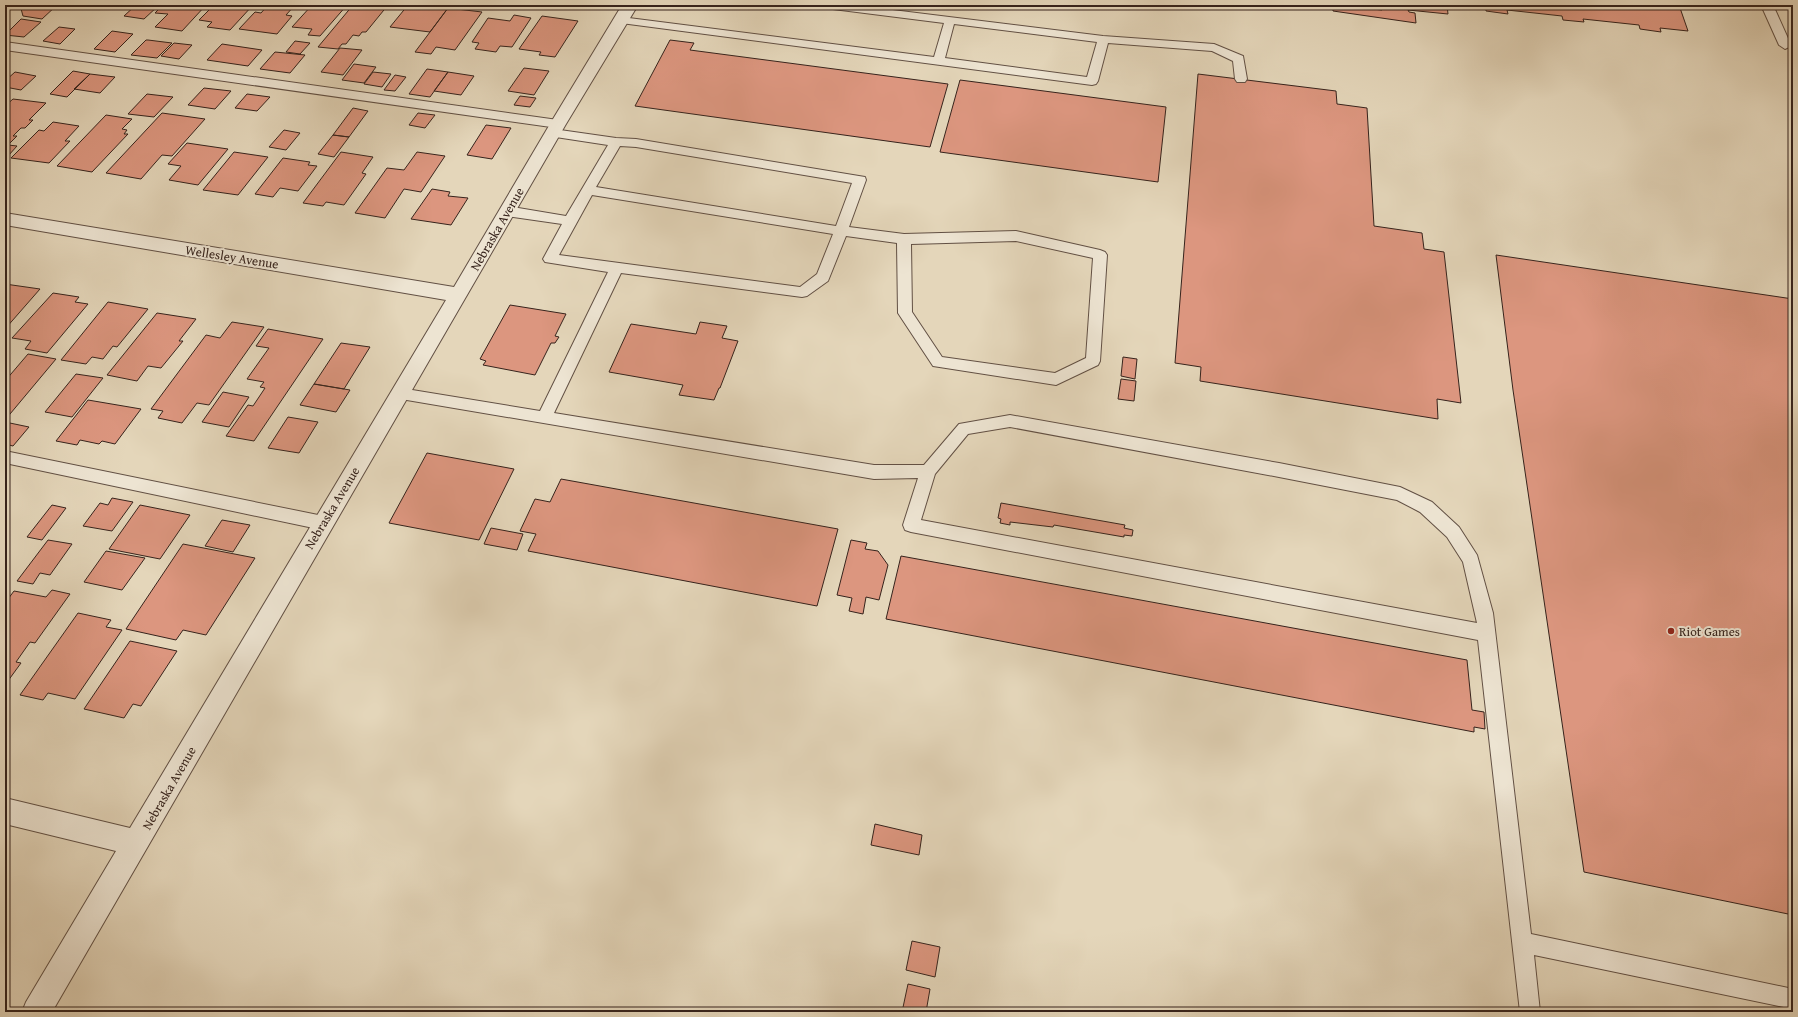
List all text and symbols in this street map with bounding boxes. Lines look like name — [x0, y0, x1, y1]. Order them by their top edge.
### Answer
street label: Nebraska Avenue — [465, 184, 529, 274]
street label: Wellesley Avenue — [184, 240, 280, 274]
street label: Nebraska Avenue — [300, 463, 364, 553]
place label: Riot Games — [1679, 622, 1740, 641]
marker: Riot Games — [1666, 626, 1676, 636]
street label: Nebraska Avenue — [137, 743, 201, 833]

